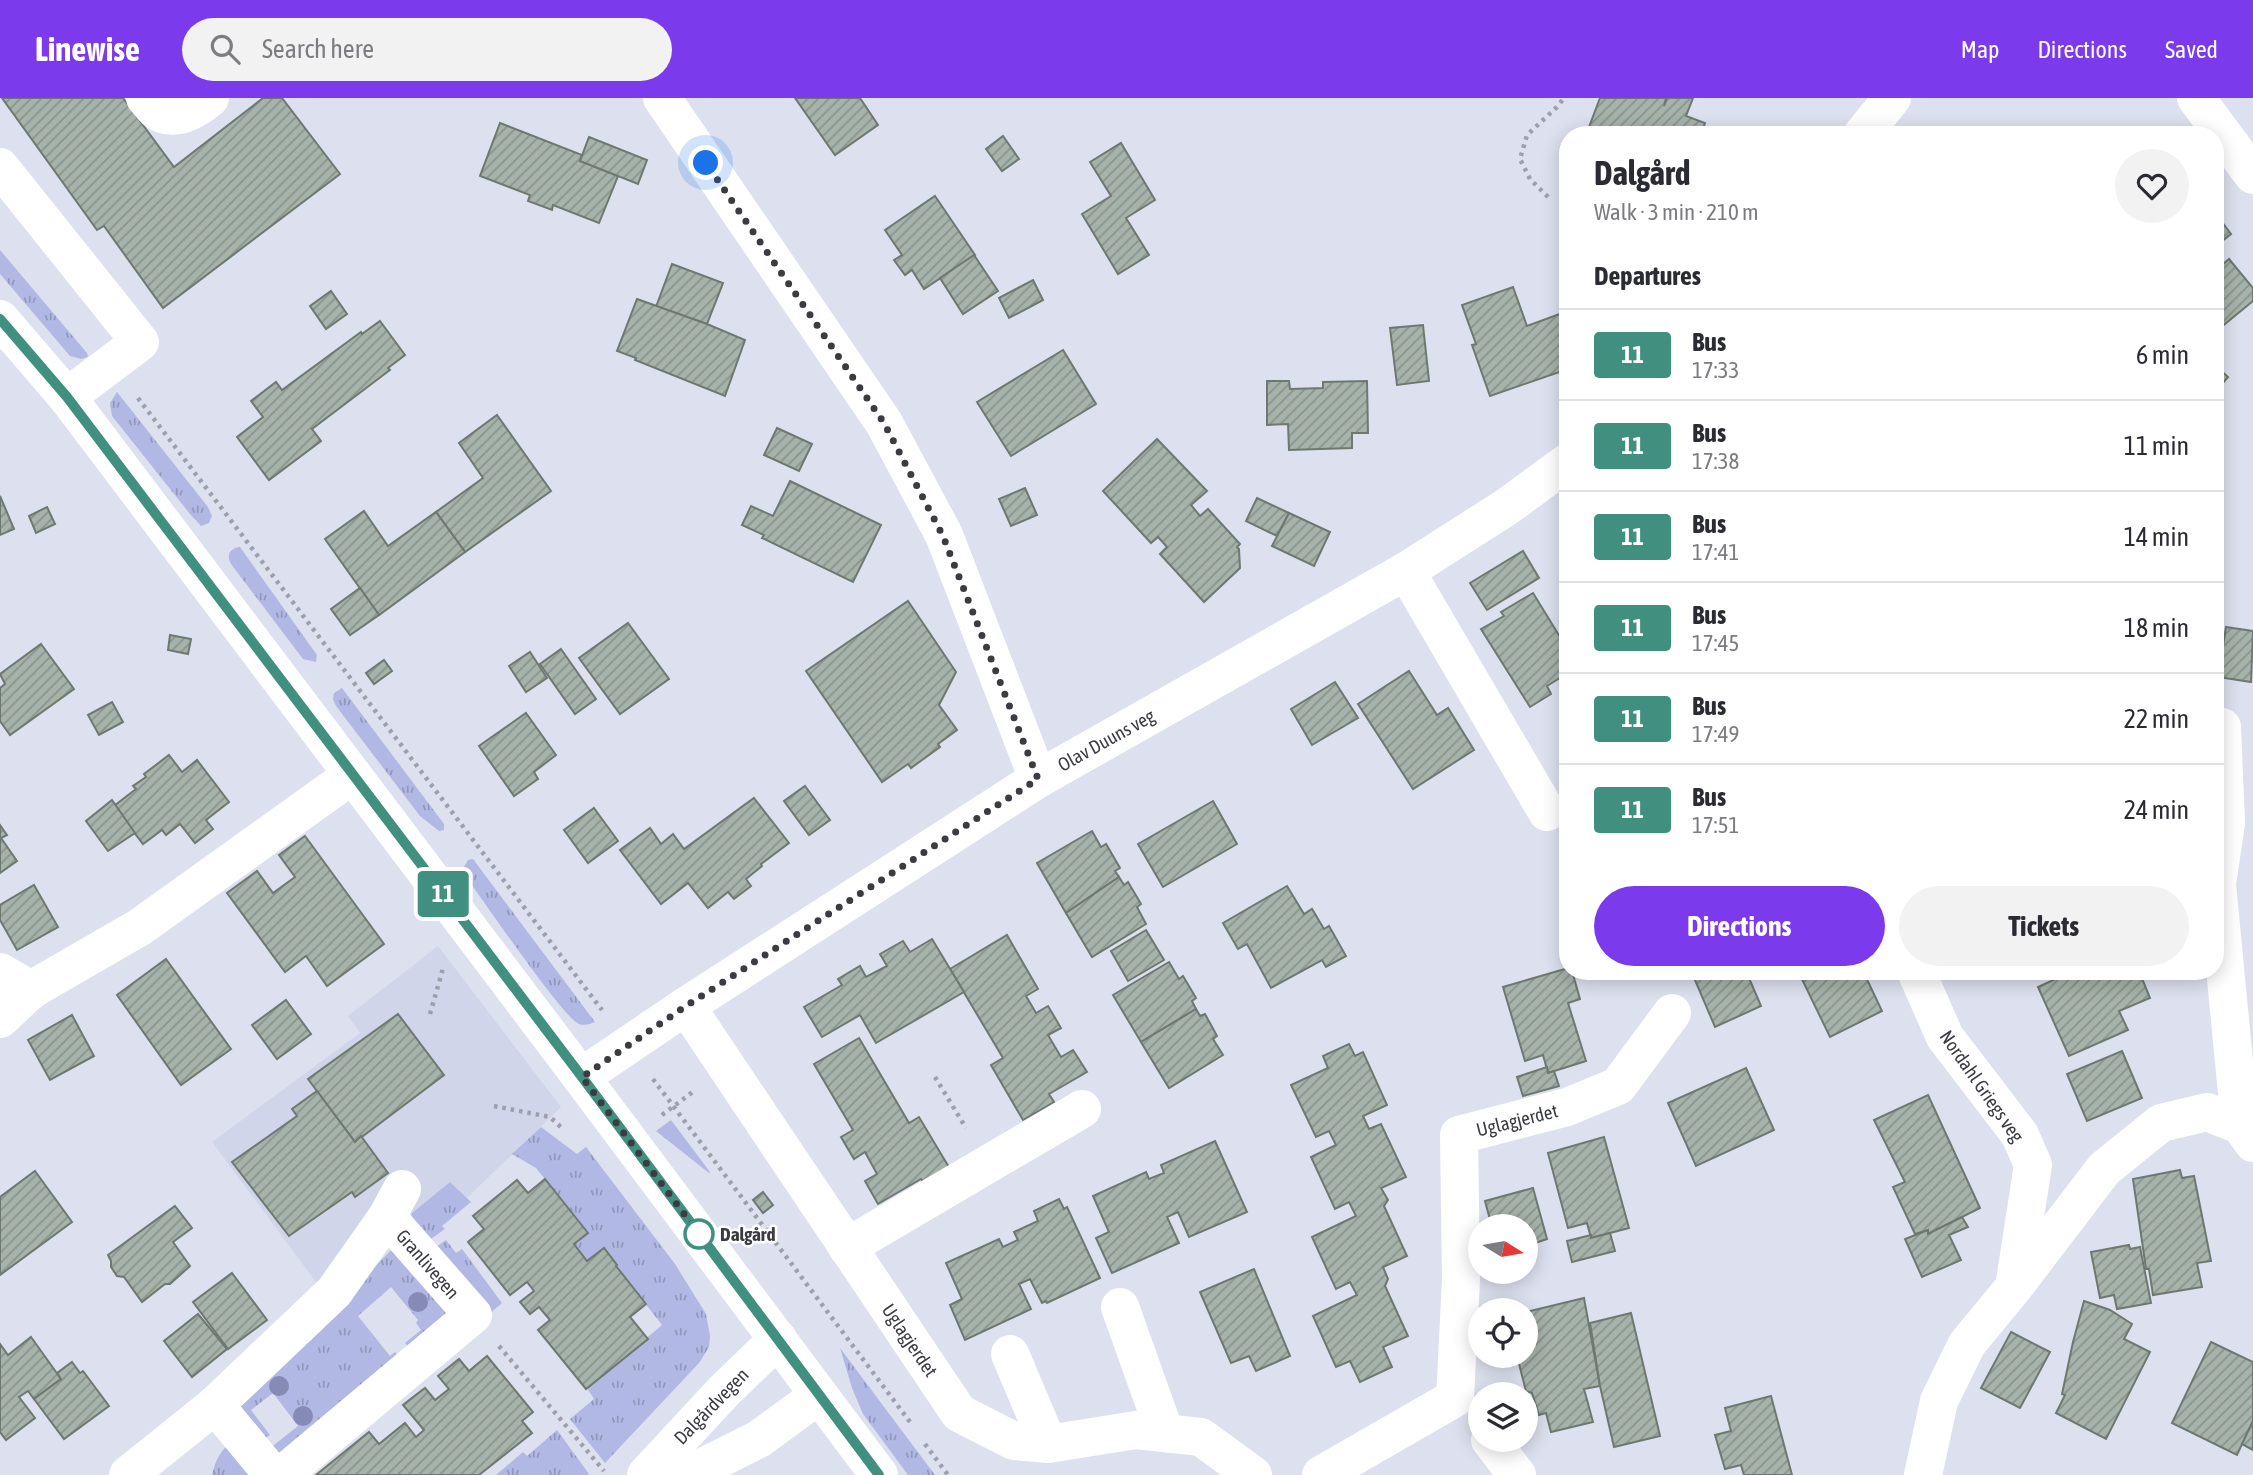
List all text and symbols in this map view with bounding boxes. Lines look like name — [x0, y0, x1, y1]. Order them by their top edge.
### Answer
search box — [182, 18, 672, 81]
text: Linewise — [35, 30, 140, 68]
icon: search — [206, 30, 244, 68]
text: Search here — [262, 34, 374, 64]
text: Map — [1961, 36, 1999, 63]
text: Directions — [2037, 36, 2127, 63]
text: Saved — [2165, 36, 2218, 63]
your location — [688, 145, 723, 180]
button: heart — [2115, 149, 2189, 223]
text: Dalgård — [1594, 154, 1690, 192]
text: Walk · 3 min · 210 m — [1594, 199, 1758, 225]
text: Departures — [1594, 261, 1701, 291]
text: Bus — [1692, 327, 1726, 357]
text: 6 min — [2136, 340, 2189, 370]
text: 11 — [1621, 341, 1644, 368]
text: 17:33 — [1692, 357, 1739, 383]
text: Bus — [1692, 418, 1726, 448]
text: 11 min — [2124, 431, 2189, 461]
text: 11 — [1621, 432, 1644, 459]
text: 17:38 — [1692, 448, 1739, 474]
text: Bus — [1692, 509, 1726, 539]
text: 14 min — [2124, 522, 2189, 552]
text: 11 — [1621, 523, 1644, 550]
text: 17:41 — [1692, 539, 1739, 565]
text: Bus — [1692, 600, 1726, 630]
text: 18 min — [2124, 613, 2189, 643]
text: 11 — [1621, 614, 1644, 641]
text: 17:45 — [1692, 630, 1739, 656]
text: Bus — [1692, 691, 1726, 721]
street label: Olav Duuns veg — [1054, 704, 1159, 776]
text: 22 min — [2124, 704, 2189, 734]
text: 11 — [1621, 705, 1644, 732]
text: 17:49 — [1692, 721, 1739, 747]
text: Bus — [1692, 782, 1726, 812]
text: 24 min — [2124, 795, 2189, 825]
text: 11 — [1621, 796, 1644, 823]
text: 17:51 — [1692, 812, 1739, 838]
line badge: 11 — [412, 871, 474, 917]
text: 11 — [432, 880, 454, 907]
button: Directions — [1594, 886, 1885, 966]
button: Tickets — [1899, 886, 2189, 966]
street label: Nordahl Griegs veg — [1935, 1026, 2029, 1147]
street label: Uglagjerdet — [1474, 1099, 1560, 1141]
north arrow — [1468, 1214, 1538, 1284]
map controls — [1468, 1214, 1538, 1452]
marker: Dalgård — [684, 1219, 714, 1249]
place label: Dalgård — [720, 1223, 775, 1245]
street label: Granlivegen — [392, 1225, 464, 1303]
button: locate — [1468, 1298, 1538, 1368]
street label: Uglagjerdet — [878, 1299, 942, 1381]
street label: Dalgårdvegen — [669, 1363, 753, 1449]
button: layers — [1468, 1382, 1538, 1452]

